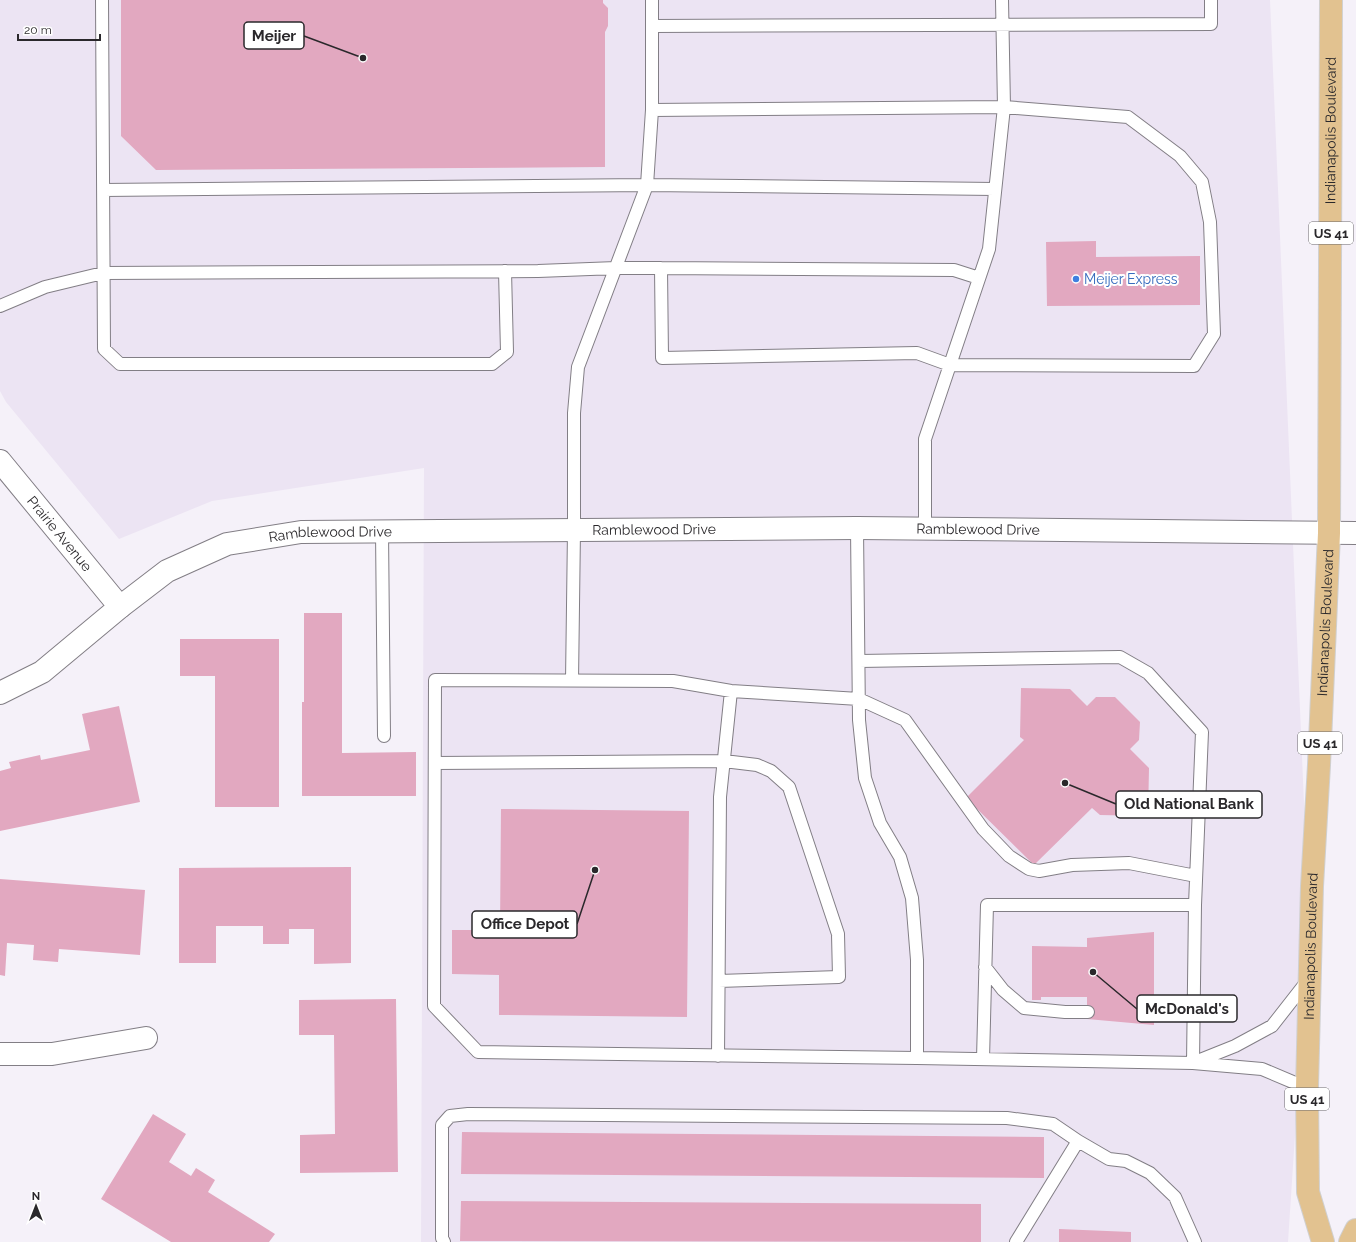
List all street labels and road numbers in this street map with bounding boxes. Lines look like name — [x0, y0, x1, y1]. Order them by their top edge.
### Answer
street label: Indianapolis Boulevard — [1322, 57, 1339, 204]
road number: US 41 — [1309, 222, 1353, 244]
street label: Prairie Avenue — [24, 493, 95, 575]
street label: Ramblewood Drive — [592, 521, 716, 538]
street label: Ramblewood Drive — [916, 521, 1040, 538]
street label: Ramblewood Drive — [267, 523, 392, 545]
street label: Indianapolis Boulevard — [1314, 549, 1336, 697]
road number: US 41 — [1298, 732, 1342, 754]
street label: Indianapolis Boulevard — [1301, 872, 1321, 1020]
road number: US 41 — [1285, 1088, 1329, 1110]

